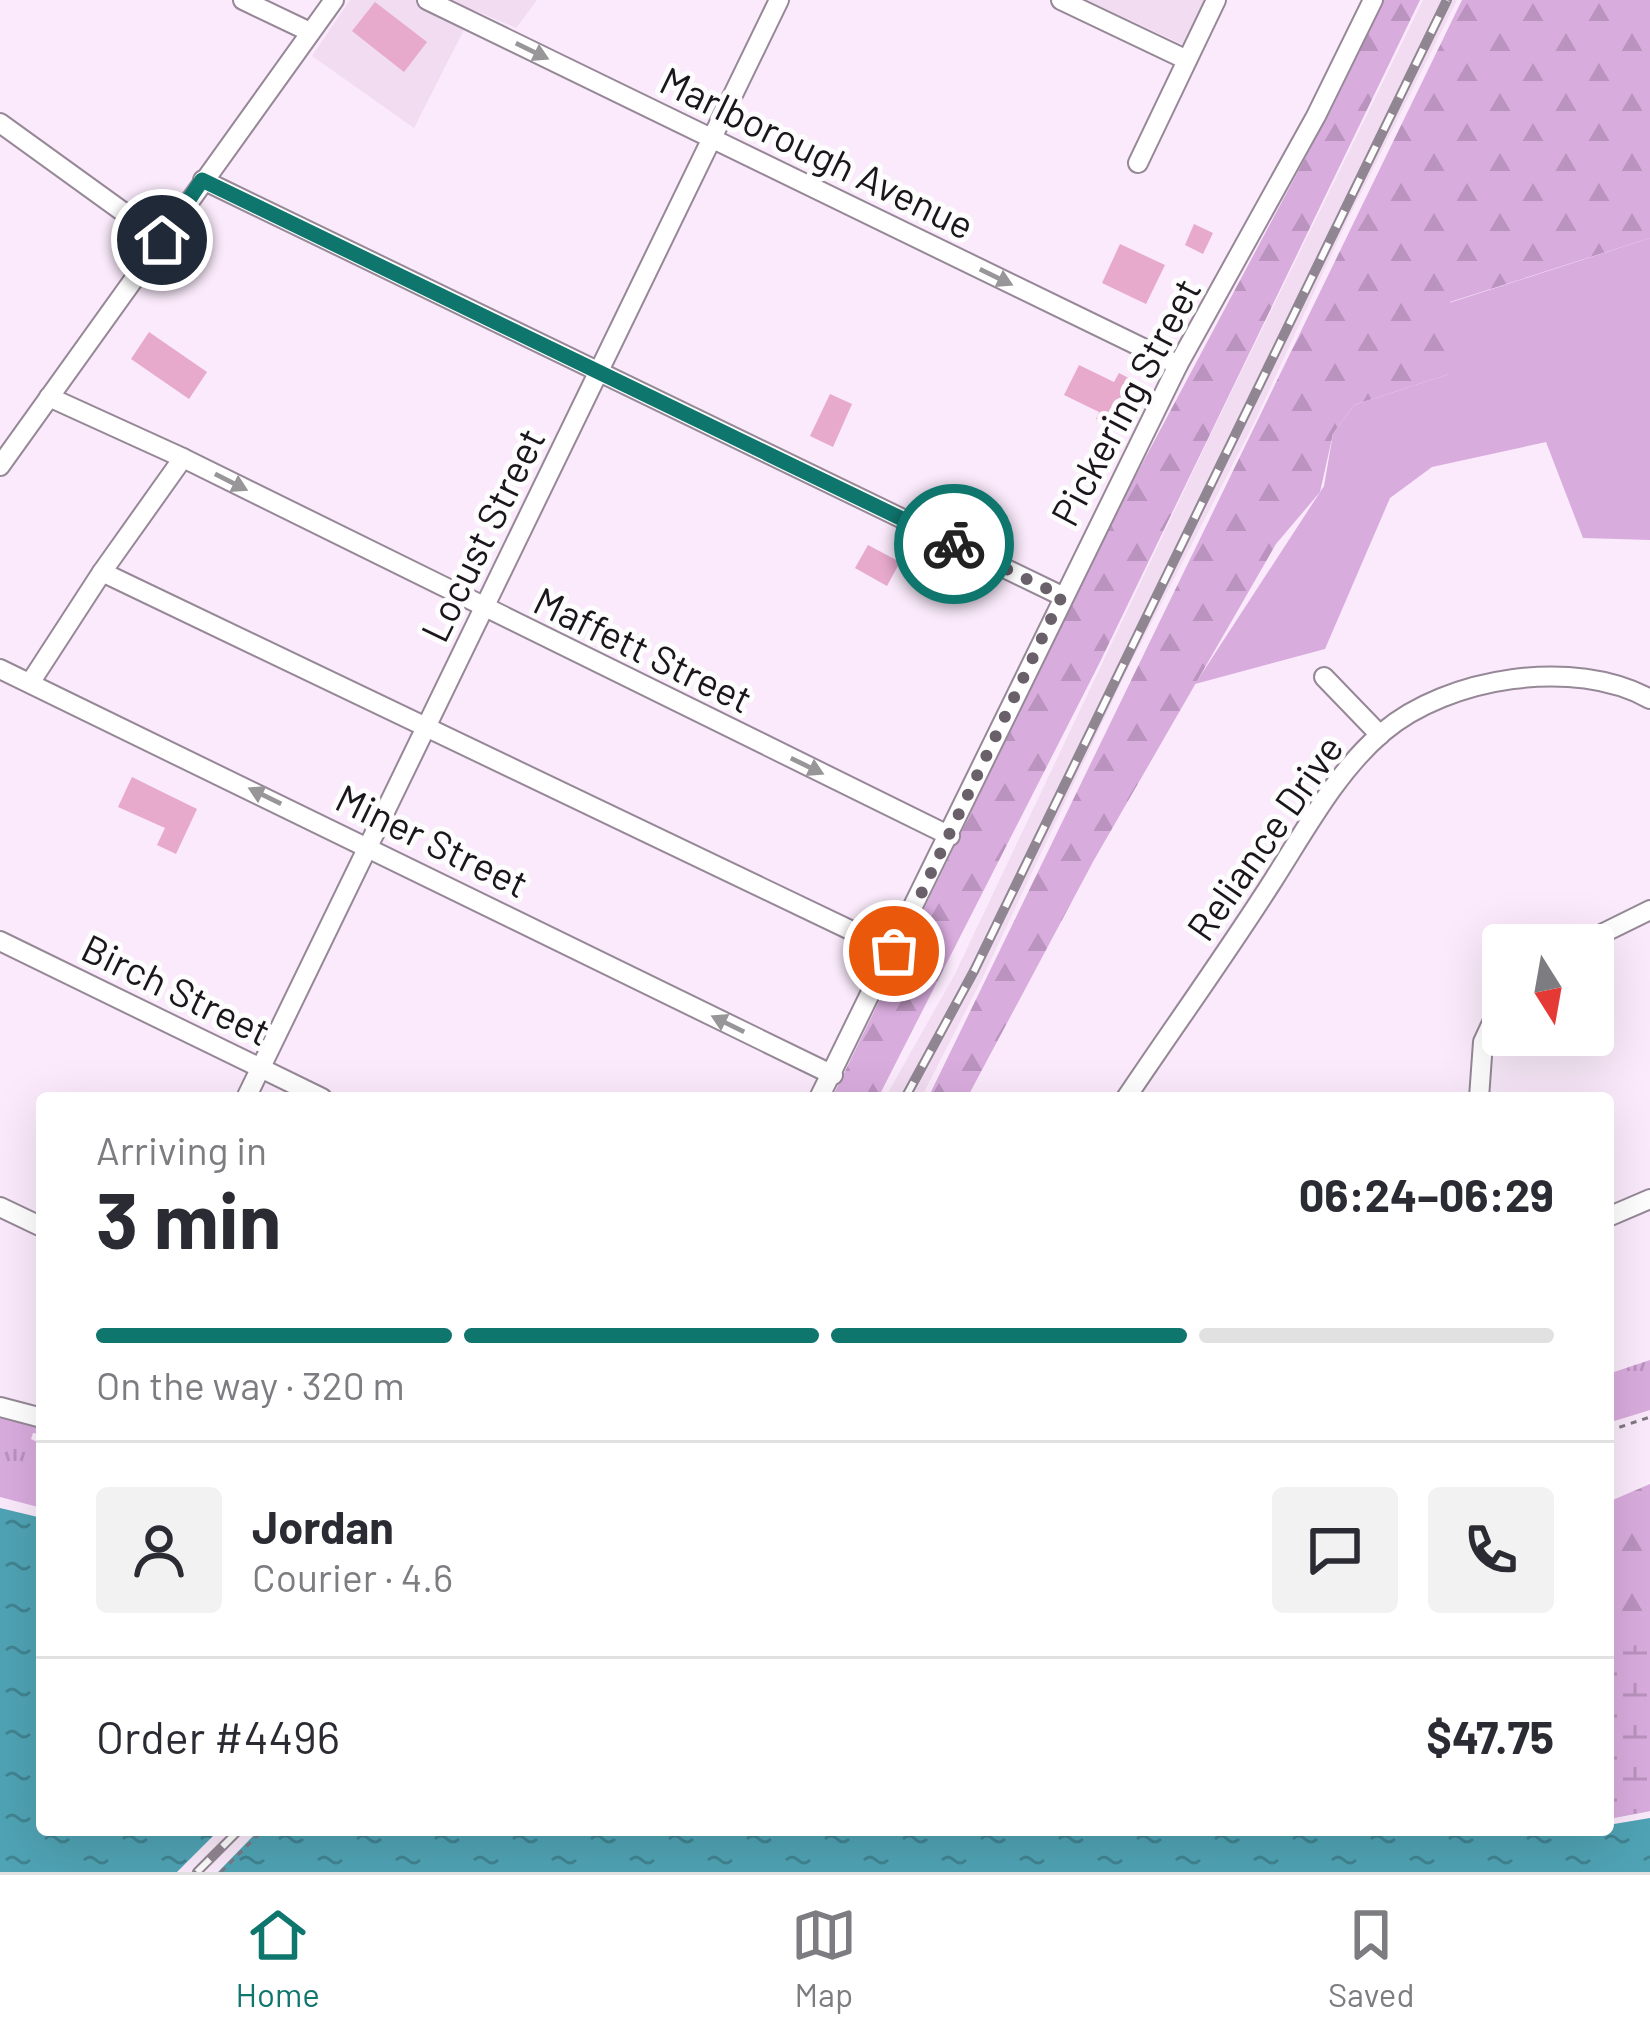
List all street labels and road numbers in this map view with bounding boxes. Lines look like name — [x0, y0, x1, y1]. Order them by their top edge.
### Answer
street label: Marlborough Avenue — [653, 55, 982, 248]
street label: Pickering Street — [1040, 270, 1210, 533]
street label: Locust Street — [410, 420, 554, 649]
street label: Maffett Street — [527, 576, 760, 722]
street label: Reliance Drive — [1176, 725, 1352, 949]
street label: Miner Street — [329, 773, 536, 906]
street label: Birch Street — [75, 923, 279, 1054]

